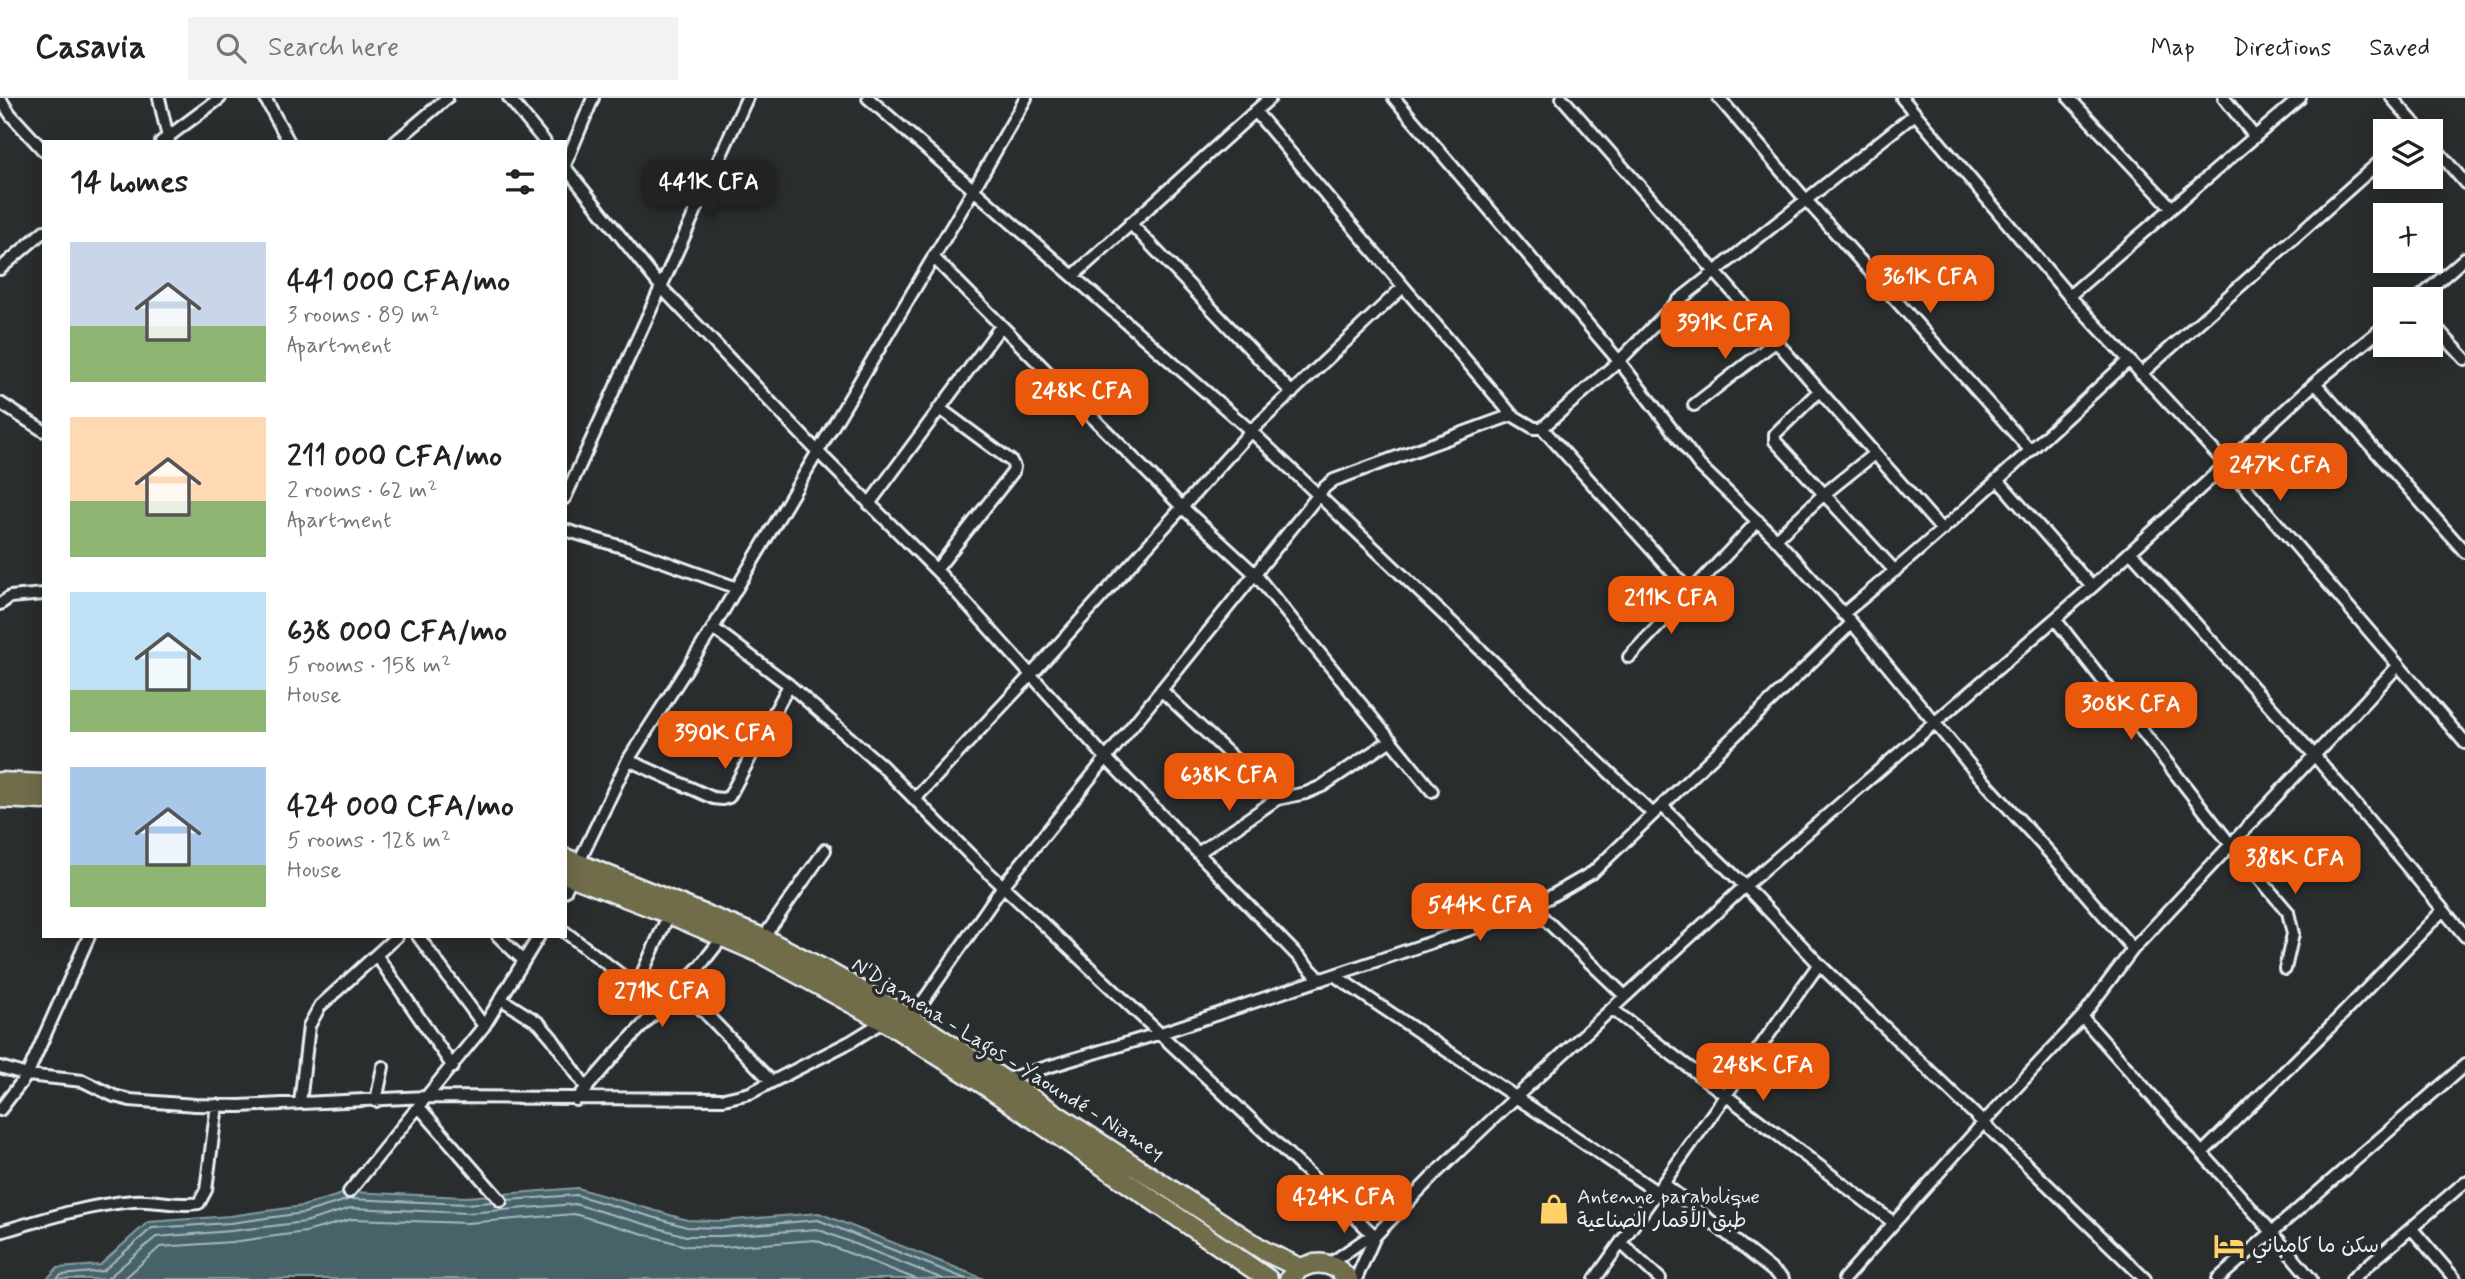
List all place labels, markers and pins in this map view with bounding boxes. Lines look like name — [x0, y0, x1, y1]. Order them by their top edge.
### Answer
pin: 441K CFA — [637, 160, 781, 220]
pin: 361K CFA — [1858, 256, 2002, 315]
pin: 391K CFA — [1653, 302, 1797, 361]
pin: 248K CFA — [1010, 370, 1154, 429]
pin: 247K CFA — [2208, 444, 2352, 503]
pin: 211K CFA — [1599, 576, 1743, 636]
pin: 308K CFA — [2059, 682, 2203, 742]
pin: 390K CFA — [653, 712, 797, 771]
pin: 638K CFA — [1157, 754, 1301, 813]
pin: 388K CFA — [2223, 836, 2367, 896]
pin: 544K CFA — [1408, 884, 1552, 943]
pin: 271K CFA — [590, 970, 734, 1029]
pin: 248K CFA — [1691, 1044, 1835, 1103]
pin: 424K CFA — [1272, 1176, 1416, 1235]
place label: Antenne parabolique طبق الأقمار الصناعية — [1577, 1183, 1760, 1235]
shop icon: Antenne parabolique طبق الأقمار الصناعية — [1537, 1192, 1571, 1226]
hotel icon: سكن ما كامباني — [2212, 1229, 2246, 1263]
place label: سكن ما كامباني — [2252, 1232, 2379, 1264]

